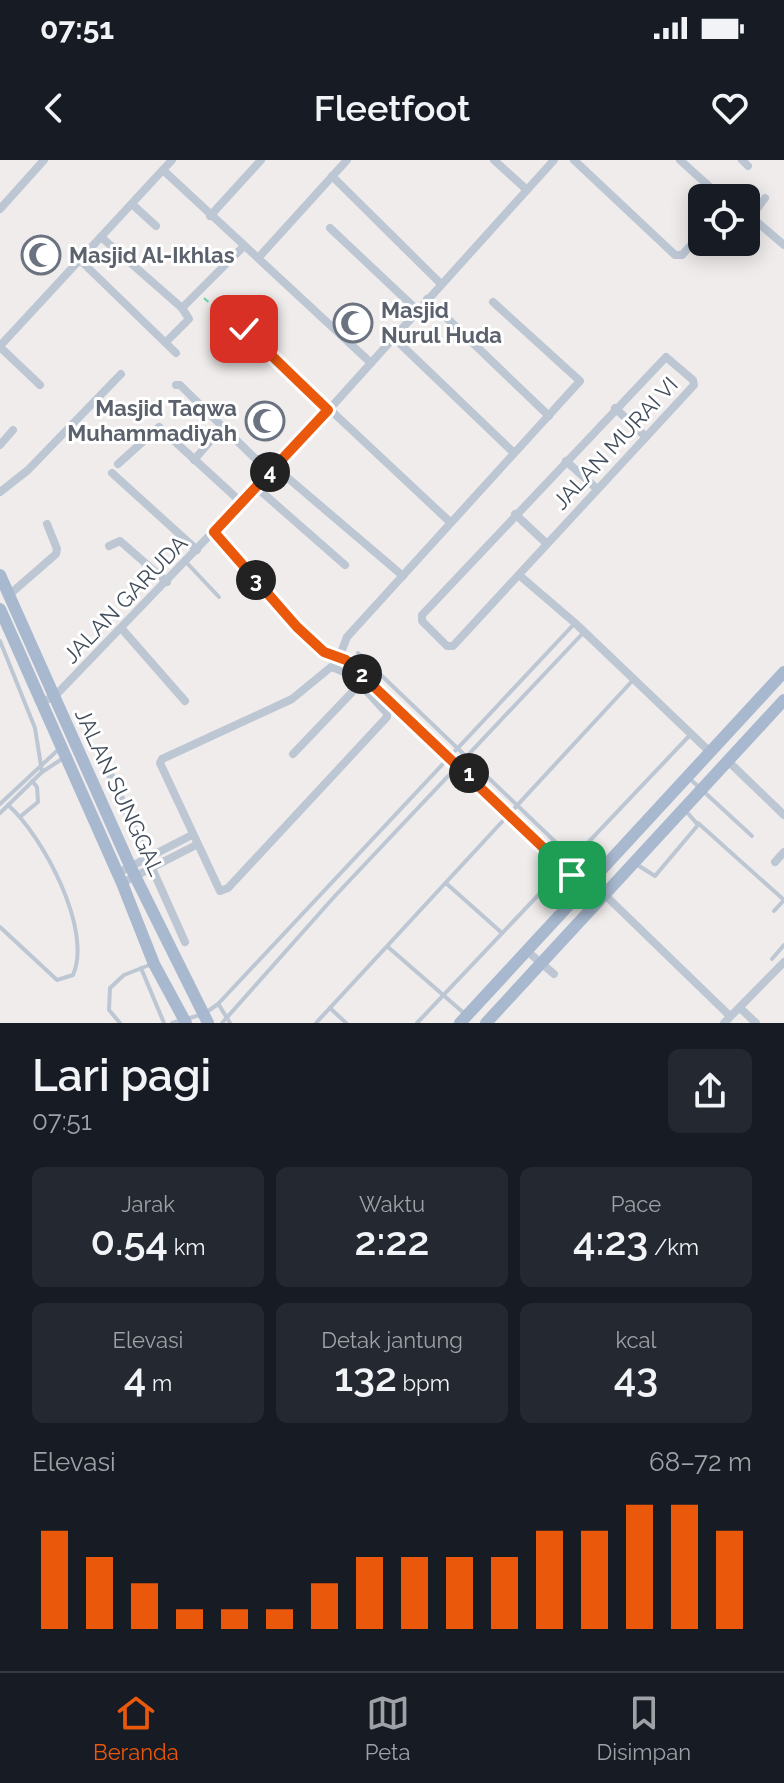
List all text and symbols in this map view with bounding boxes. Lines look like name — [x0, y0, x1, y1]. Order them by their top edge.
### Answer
text: 07:51 — [40, 11, 114, 46]
icon: back — [32, 86, 76, 130]
icon: heart — [708, 86, 752, 130]
text: Fleetfoot — [314, 87, 470, 129]
map controls — [688, 184, 760, 256]
button: locate — [688, 184, 760, 256]
mosque icon: Masjid Al-Ikhlas — [20, 234, 62, 276]
place label: Masjid Al-Ikhlas — [69, 242, 235, 268]
pin — [210, 295, 278, 363]
place label: Masjid Nurul Huda — [381, 297, 502, 348]
mosque icon: Masjid Nurul Huda — [332, 302, 374, 344]
icon: check — [222, 307, 266, 351]
street label: JALAN MURAI VI — [547, 372, 683, 514]
place label: Masjid Taqwa Muhammadiyah — [67, 395, 237, 446]
mosque icon: Masjid Taqwa Muhammadiyah — [244, 400, 286, 442]
pin: 4 — [250, 452, 290, 492]
text: 4 — [264, 459, 276, 485]
street label: JALAN GARUDA — [58, 530, 192, 668]
pin: 3 — [236, 560, 276, 600]
text: 3 — [250, 567, 262, 593]
pin: 2 — [342, 654, 382, 694]
text: 2 — [356, 661, 368, 687]
street label: JALAN SUNGGAL — [70, 704, 170, 880]
pin: 1 — [449, 753, 489, 793]
text: 1 — [464, 760, 474, 786]
pin — [538, 841, 606, 909]
icon: arrive — [550, 853, 594, 897]
button: share — [668, 1049, 752, 1133]
text: Lari pagi — [32, 1050, 211, 1101]
text: 07:51 — [32, 1106, 92, 1136]
text: Jarak — [121, 1191, 175, 1217]
text: Waktu — [359, 1191, 425, 1217]
text: Pace — [611, 1191, 661, 1217]
text: 0.54 — [90, 1217, 168, 1264]
text: 2:22 — [355, 1217, 429, 1264]
text: 4:23 — [573, 1217, 648, 1264]
text: km — [168, 1234, 206, 1260]
text: /km — [648, 1234, 699, 1260]
text: Elevasi — [113, 1327, 183, 1353]
text: Detak jantung — [321, 1327, 463, 1353]
text: kcal — [615, 1327, 657, 1353]
text: 4 — [124, 1353, 146, 1400]
text: 132 — [334, 1353, 397, 1400]
text: 43 — [614, 1353, 658, 1400]
text: m — [146, 1370, 172, 1396]
text: bpm — [397, 1370, 450, 1396]
text: Elevasi — [32, 1447, 116, 1477]
text: 68–72 m — [649, 1447, 752, 1477]
tab: Beranda — [93, 1691, 179, 1765]
tab: Peta — [365, 1691, 410, 1765]
tab: Disimpan — [596, 1691, 691, 1765]

